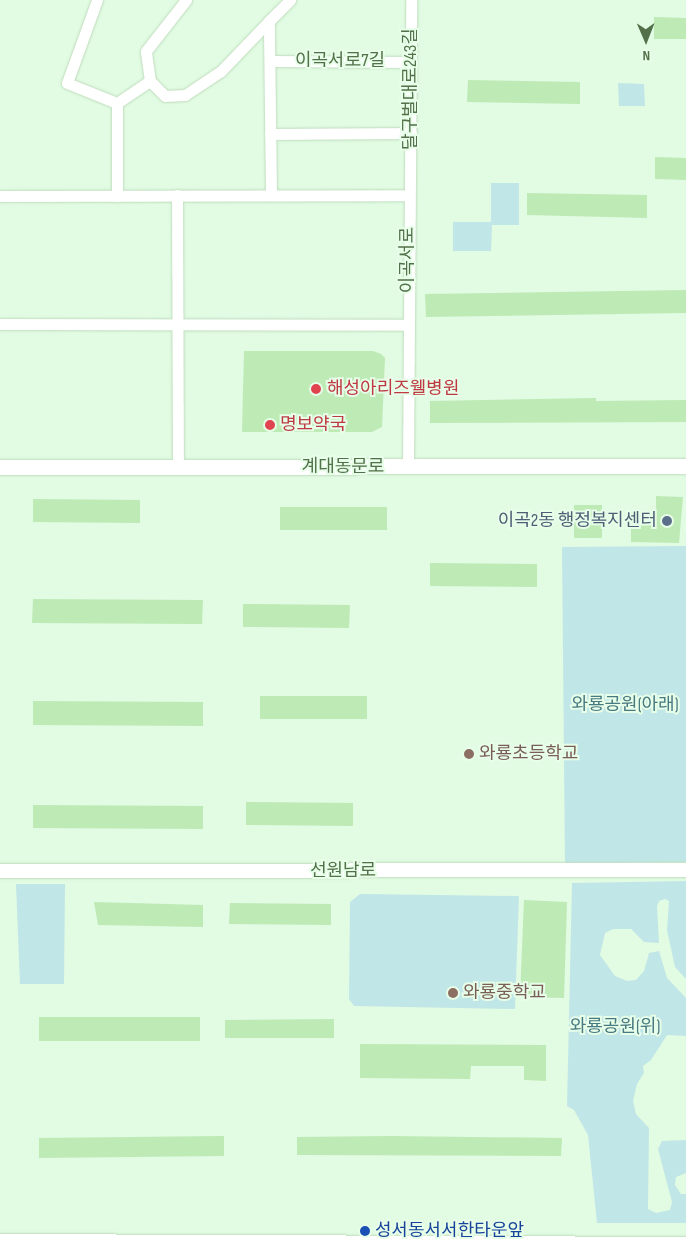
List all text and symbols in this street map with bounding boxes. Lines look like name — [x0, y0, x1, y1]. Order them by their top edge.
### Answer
north arrow — [621, 15, 671, 65]
street label: 달구벌대로243길 — [400, 28, 422, 150]
text: N — [642, 47, 650, 64]
street label: 이곡서로7길 — [295, 50, 385, 72]
street label: 이곡서로 — [397, 227, 419, 293]
place label: 해성아리즈웰병원 — [327, 378, 459, 400]
marker: 해성아리즈웰병원 — [309, 382, 323, 396]
place label: 명보약국 — [280, 414, 346, 436]
marker: 명보약국 — [264, 419, 276, 431]
street label: 계대동문로 — [302, 456, 384, 478]
place label: 이곡2동 행정복지센터 — [498, 510, 657, 532]
marker: 이곡2동 행정복지센터 — [661, 515, 673, 527]
park label: 와룡공원(아래) — [571, 694, 679, 716]
place label: 와룡초등학교 — [479, 743, 578, 765]
marker: 와룡초등학교 — [463, 748, 475, 760]
street label: 선원남로 — [310, 860, 376, 882]
place label: 와룡중학교 — [463, 982, 546, 1004]
marker: 와룡중학교 — [447, 987, 459, 999]
park label: 와룡공원(위) — [570, 1016, 660, 1038]
place label: 성서동서서한타운앞 — [375, 1220, 524, 1242]
marker: 성서동서서한타운앞 — [359, 1225, 371, 1237]

